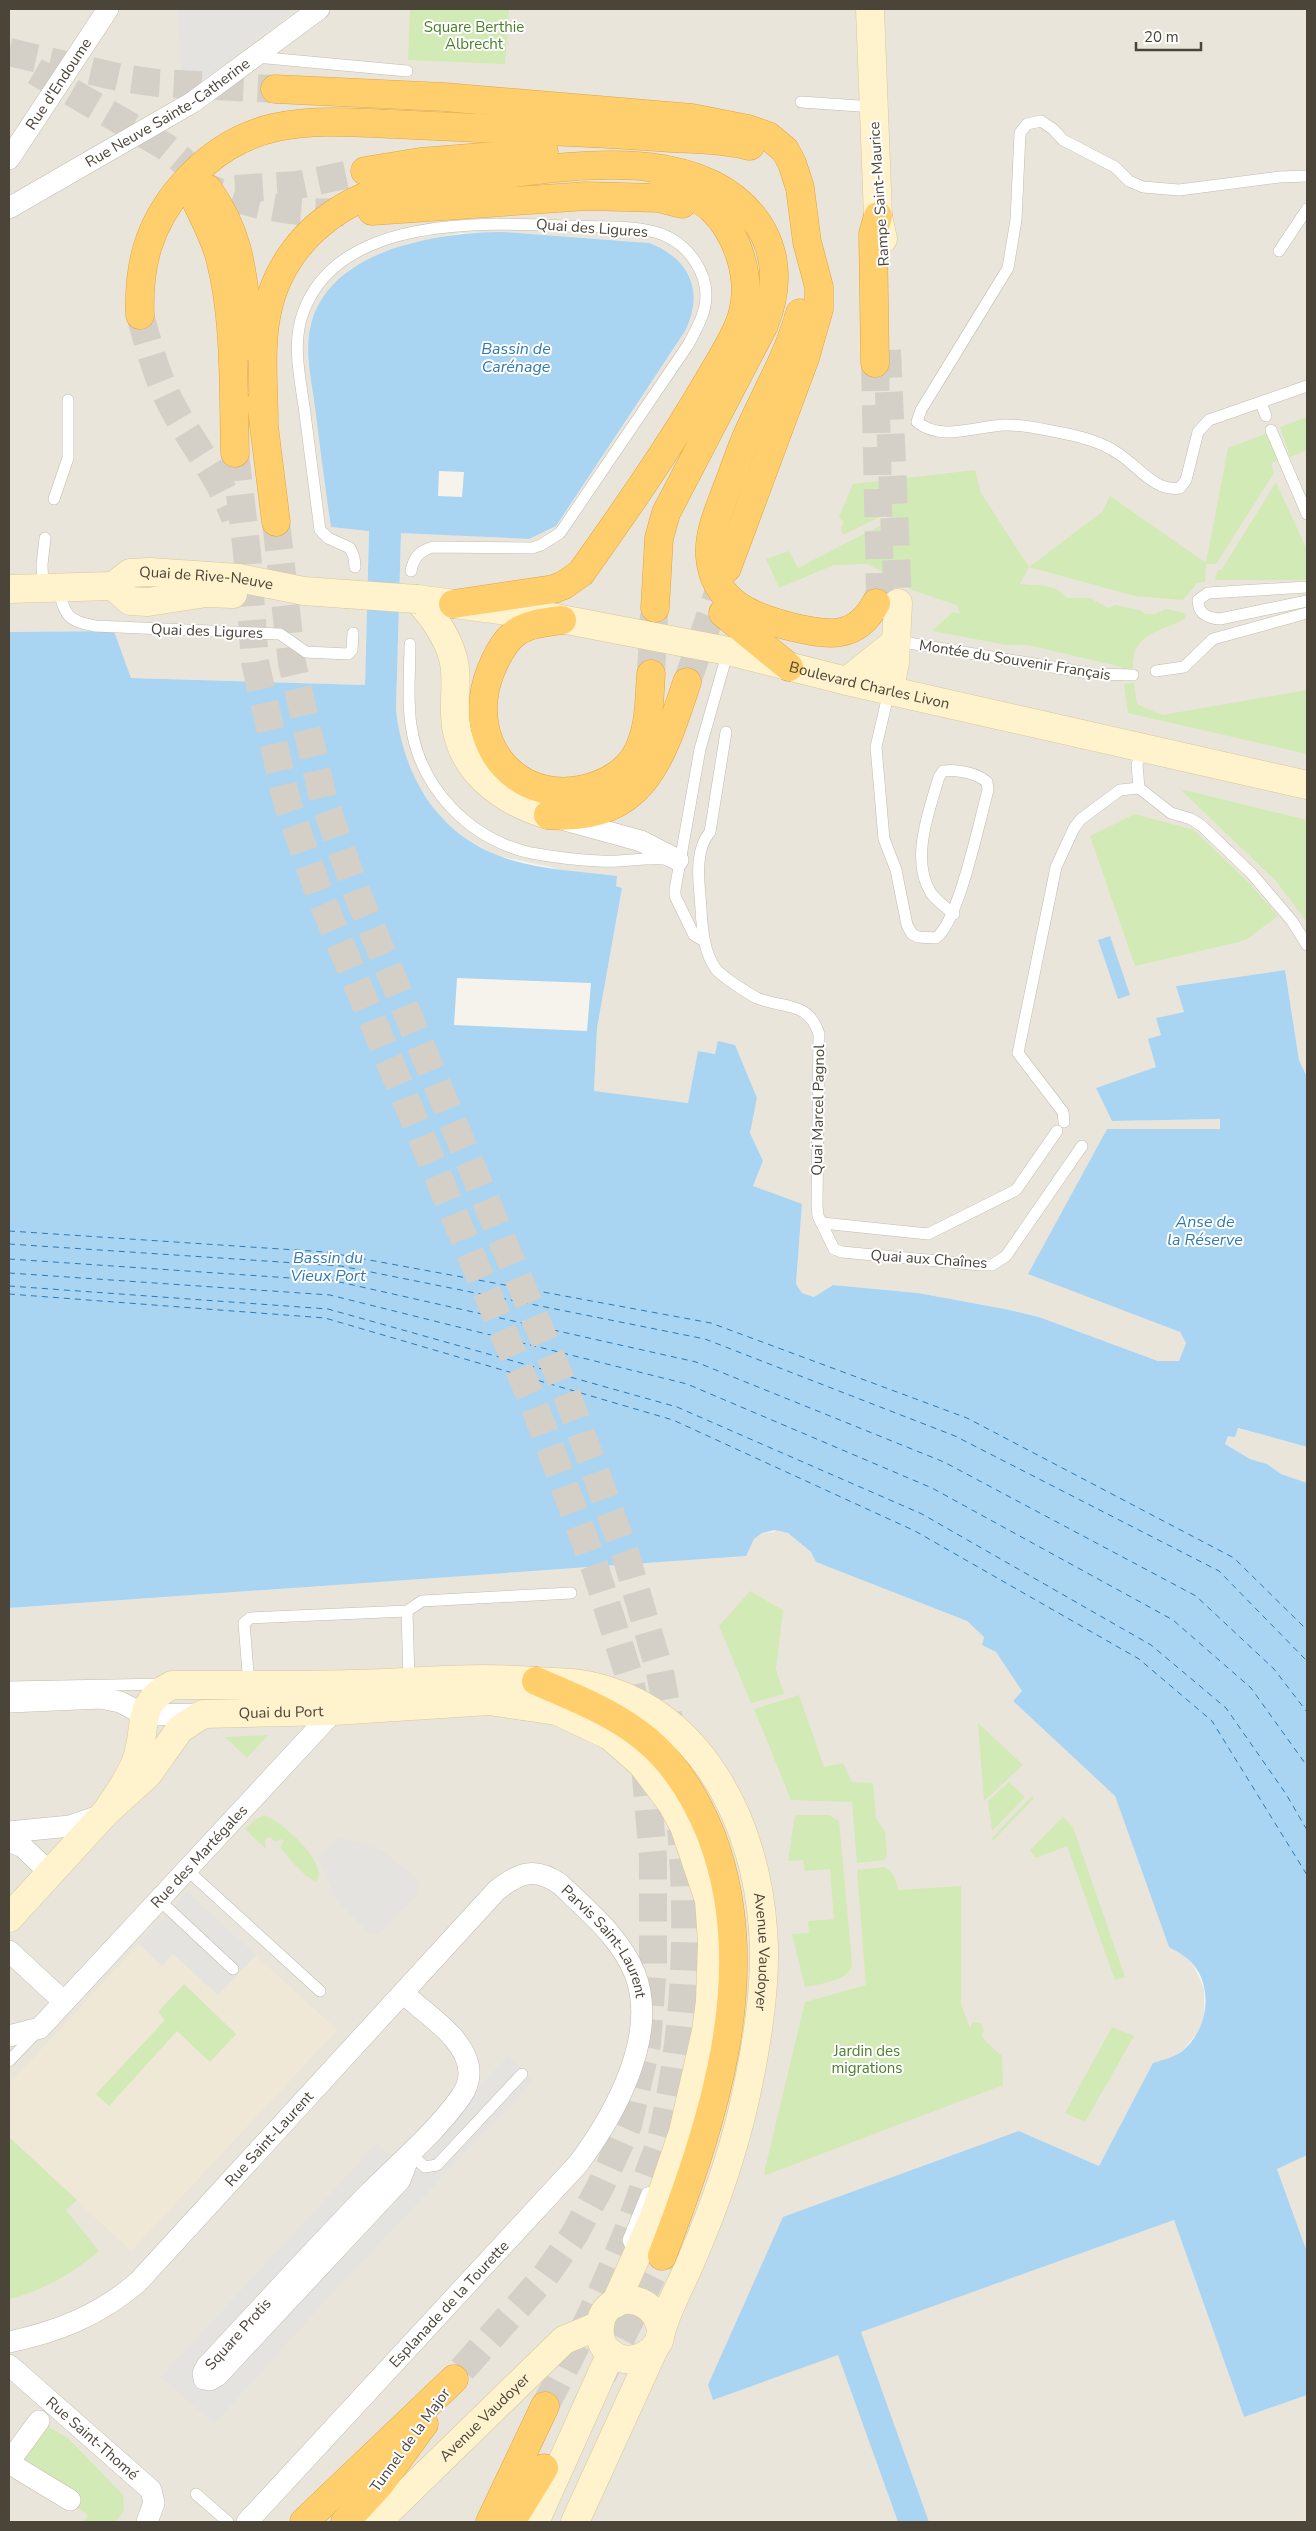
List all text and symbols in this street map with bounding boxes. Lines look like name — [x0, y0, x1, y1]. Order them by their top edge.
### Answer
park label: Square Berthie Albrecht — [424, 17, 524, 54]
scale bar — [1136, 20, 1201, 52]
text: 20 m — [1144, 27, 1179, 47]
street label: Rue d'Endoume — [21, 34, 96, 134]
street label: Rue Neuve Sainte-Catherine — [81, 53, 254, 172]
street label: Rampe Saint-Maurice — [864, 121, 894, 267]
street label: Quai des Ligures — [535, 214, 649, 242]
water label: Bassin de Carénage — [481, 338, 551, 378]
street label: Quai de Rive-Neuve — [139, 562, 275, 595]
street label: Quai des Ligures — [151, 619, 263, 643]
street label: Montée du Souvenir Français — [918, 635, 1112, 685]
street label: Boulevard Charles Livon — [787, 657, 952, 714]
street label: Quai Marcel Pagnol — [807, 1044, 829, 1176]
water label: Anse de la Réserve — [1167, 1211, 1243, 1251]
street label: Quai aux Chaînes — [870, 1245, 988, 1273]
water label: Bassin du Vieux Port — [290, 1247, 366, 1287]
street label: Quai du Port — [238, 1701, 324, 1723]
street label: Rue des Martégales — [146, 1800, 252, 1912]
street label: Parvis Saint-Laurent — [557, 1880, 651, 2000]
street label: Avenue Vaudoyer — [749, 1891, 774, 2013]
park label: Jardin des migrations — [831, 2041, 903, 2078]
street label: Rue Saint-Laurent — [220, 2086, 318, 2191]
street label: Esplanade de la Tourette — [385, 2236, 513, 2372]
street label: Square Protis — [200, 2294, 276, 2374]
street label: Avenue Vaudoyer — [435, 2368, 534, 2466]
street label: Tunnel de la Major — [365, 2383, 455, 2496]
street label: Rue Saint-Thomé — [42, 2392, 143, 2485]

